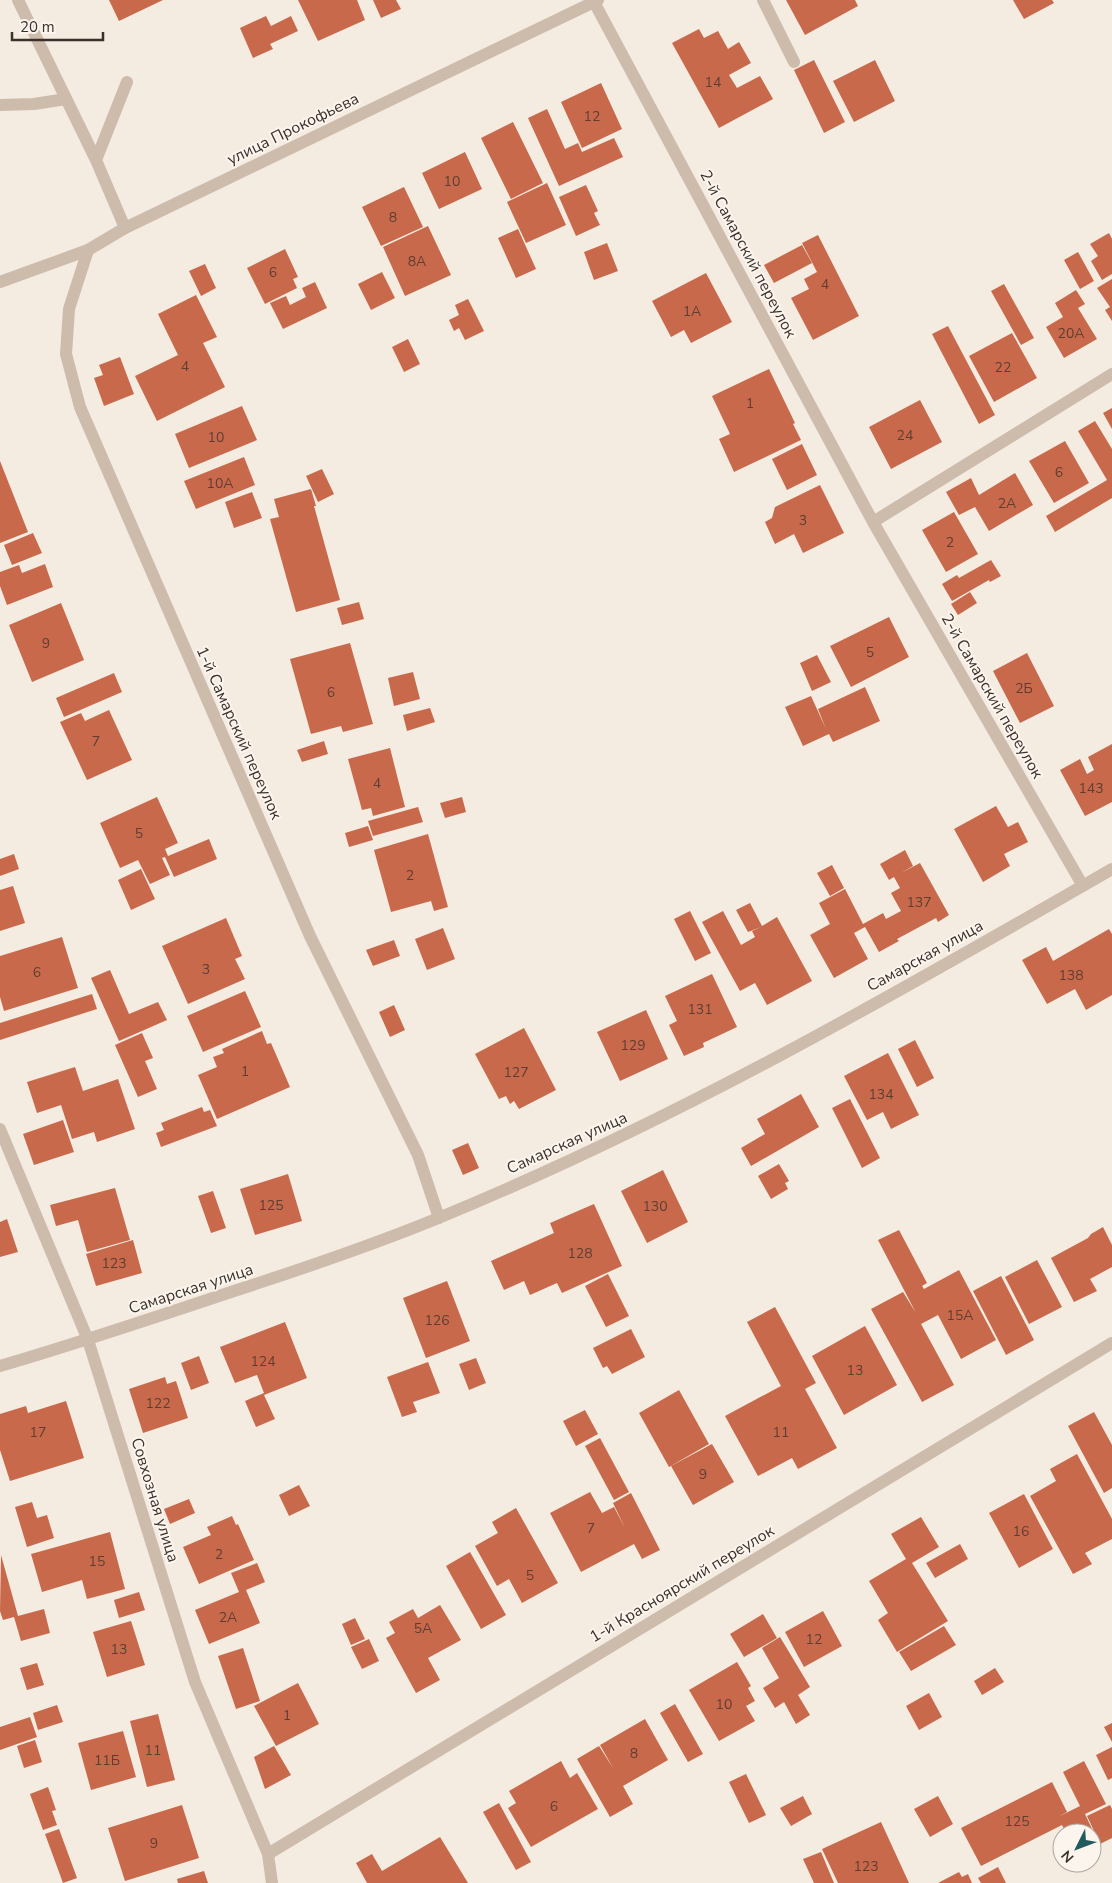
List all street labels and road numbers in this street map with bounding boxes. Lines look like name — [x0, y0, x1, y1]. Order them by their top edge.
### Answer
street label: улица Прокофьева — [223, 88, 363, 170]
street label: 2-й Самарский переулок — [694, 166, 802, 342]
street label: 2-й Самарский переулок — [936, 609, 1049, 783]
street label: 1-й Самарский переулок — [191, 643, 287, 823]
street label: Самарская улица — [863, 915, 987, 997]
street label: Самарская улица — [503, 1107, 631, 1179]
street label: Самарская улица — [126, 1258, 256, 1320]
street label: Совхозная улица — [126, 1435, 184, 1565]
street label: 1-й Красноярский переулок — [586, 1520, 779, 1648]

